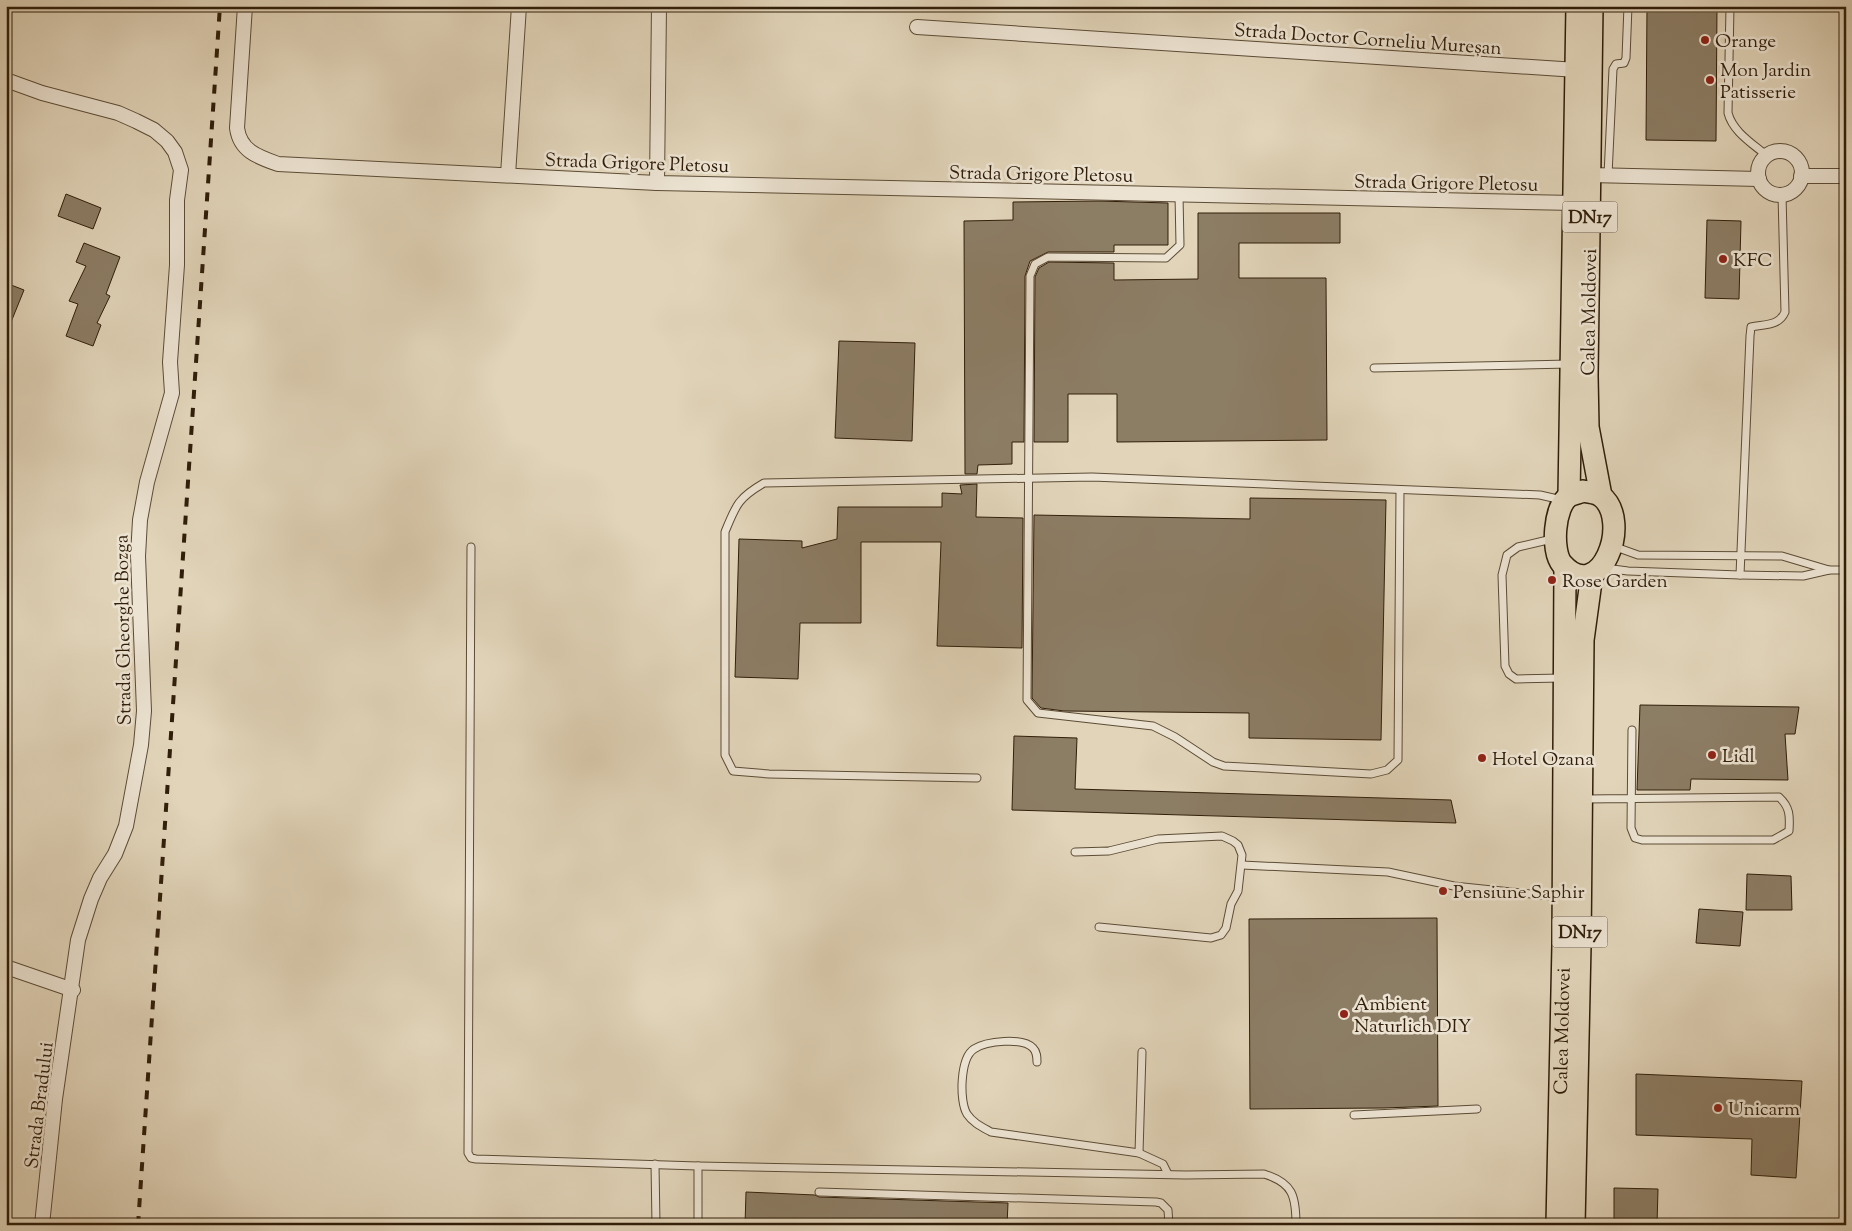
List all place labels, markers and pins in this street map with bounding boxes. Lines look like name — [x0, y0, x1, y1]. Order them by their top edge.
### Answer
place label: Orange — [1715, 29, 1776, 56]
marker: Orange — [1699, 34, 1711, 46]
place label: Mon Jardin Patisserie — [1720, 58, 1811, 107]
marker: Mon Jardin Patisserie — [1704, 74, 1716, 86]
place label: KFC — [1733, 248, 1773, 275]
marker: KFC — [1717, 253, 1729, 265]
place label: Rose Garden — [1562, 569, 1668, 596]
marker: Rose Garden — [1546, 574, 1558, 586]
place label: Lidl — [1722, 744, 1755, 771]
place label: Hotel Ozana — [1492, 747, 1594, 774]
marker: Lidl — [1706, 749, 1718, 761]
marker: Hotel Ozana — [1476, 752, 1488, 764]
place label: Pensiune Saphir — [1453, 880, 1585, 907]
marker: Pensiune Saphir — [1437, 885, 1449, 897]
place label: Ambient Naturlich DIY — [1354, 992, 1472, 1041]
marker: Ambient Naturlich DIY — [1338, 1008, 1350, 1020]
place label: Unicarm — [1728, 1097, 1800, 1124]
marker: Unicarm — [1712, 1102, 1724, 1114]

